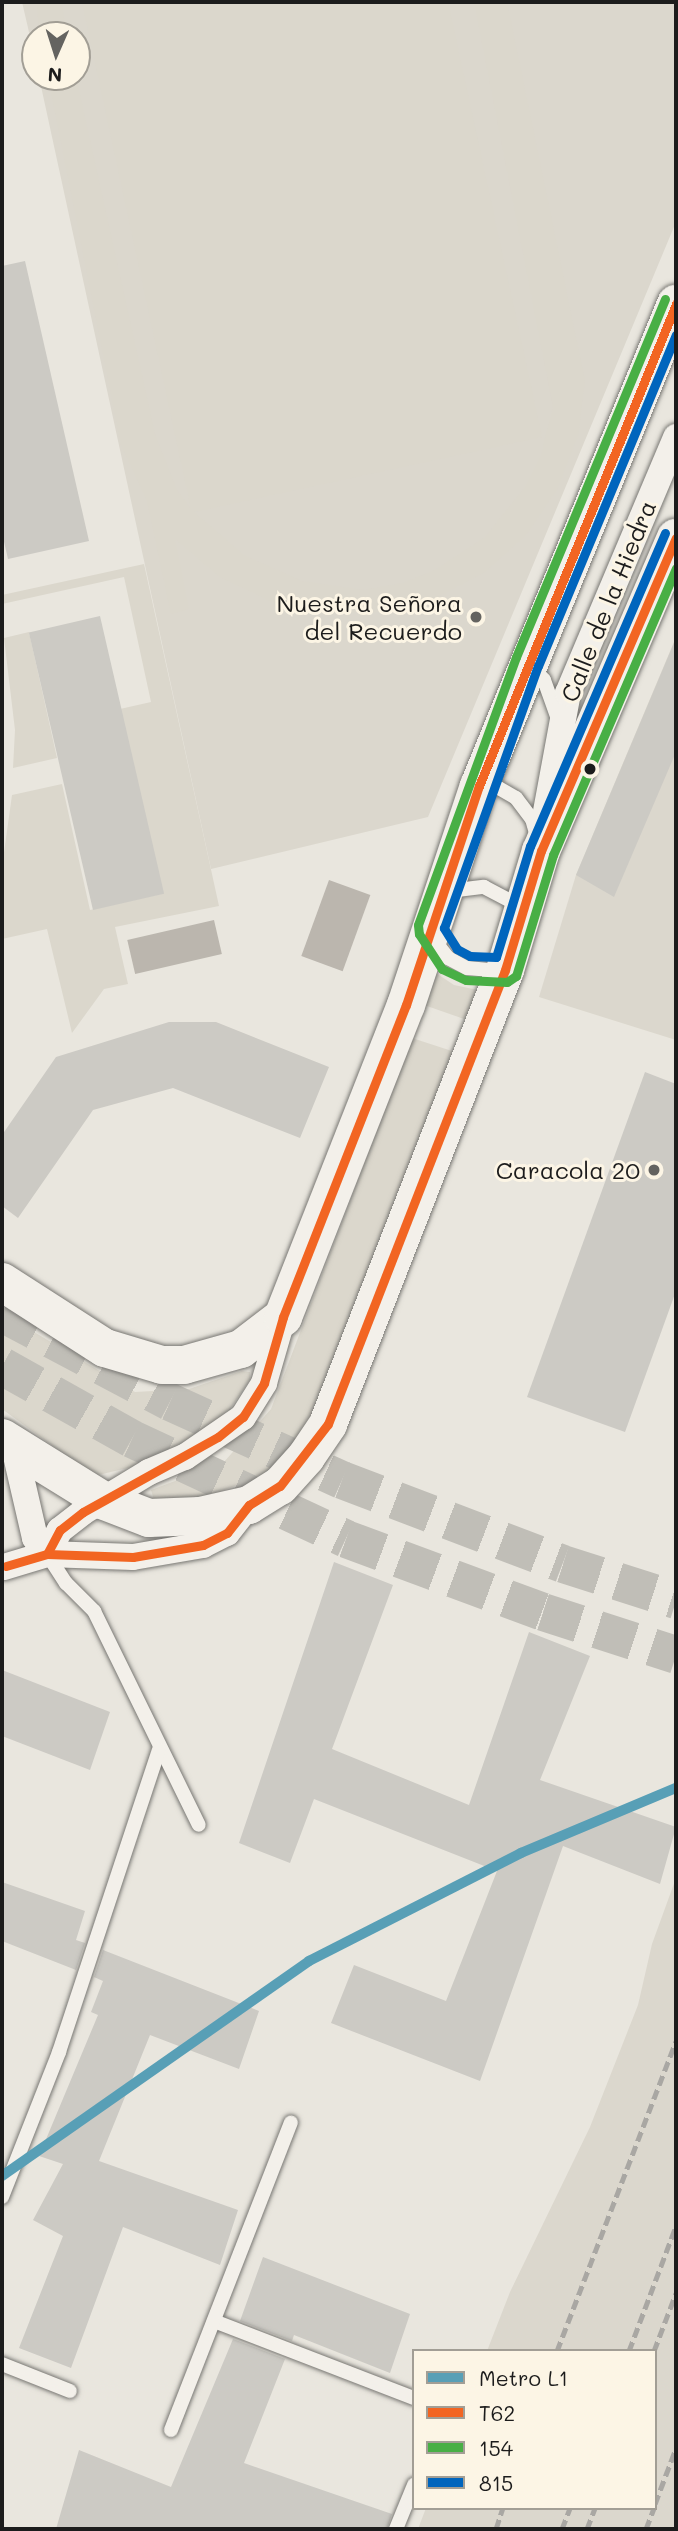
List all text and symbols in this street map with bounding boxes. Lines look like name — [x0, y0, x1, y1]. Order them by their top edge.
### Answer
north arrow — [21, 21, 91, 91]
text: N — [47, 63, 63, 88]
street label: Calle de la Hiedra — [554, 496, 662, 706]
place label: Nuestra Señora del Recuerdo — [277, 589, 462, 645]
marker: Nuestra Señora del Recuerdo — [468, 609, 484, 625]
unlabelled marker — [583, 762, 597, 776]
place label: Caracola 20 — [496, 1156, 640, 1184]
marker: Caracola 20 — [646, 1162, 662, 1178]
legend — [412, 2349, 657, 2510]
text: Metro L1 — [479, 2364, 568, 2391]
text: T62 — [479, 2399, 515, 2426]
text: 154 — [479, 2434, 513, 2461]
text: 815 — [479, 2469, 513, 2496]

